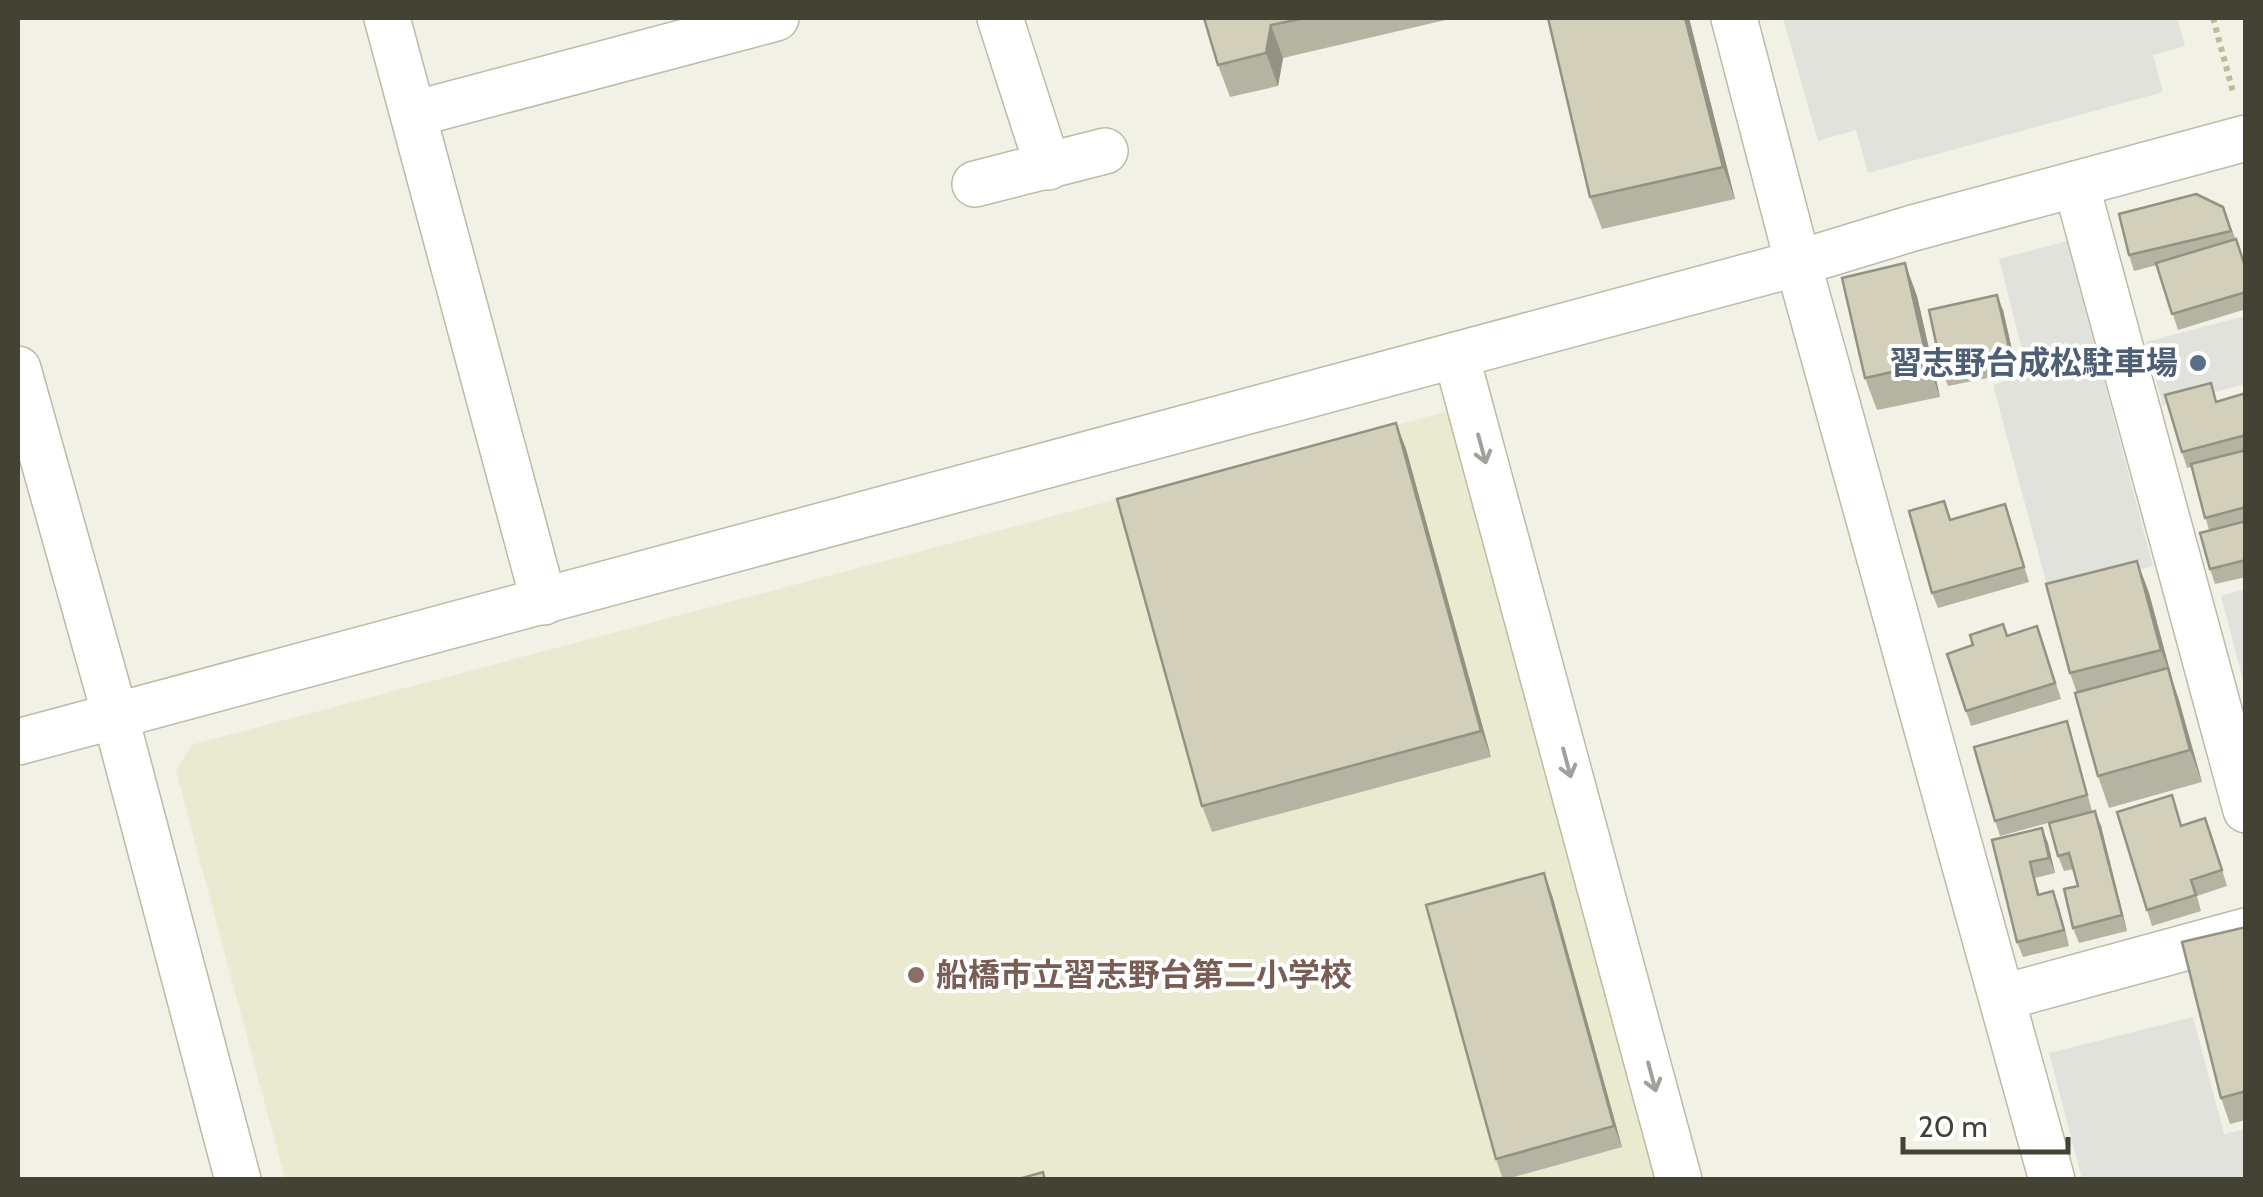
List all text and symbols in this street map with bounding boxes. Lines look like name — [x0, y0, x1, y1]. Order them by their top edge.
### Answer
place label: 習志野台成松駐車場 — [1890, 343, 2178, 382]
marker: 習志野台成松駐車場 — [2187, 352, 2209, 374]
one-way arrow — [1473, 433, 1492, 464]
one-way arrow — [1558, 747, 1577, 778]
place label: 船橋市立習志野台第二小学校 — [936, 955, 1352, 994]
marker: 船橋市立習志野台第二小学校 — [905, 964, 927, 986]
one-way arrow — [1643, 1061, 1662, 1092]
scale bar — [1903, 1092, 2068, 1154]
text: 20 m — [1918, 1108, 1988, 1145]

